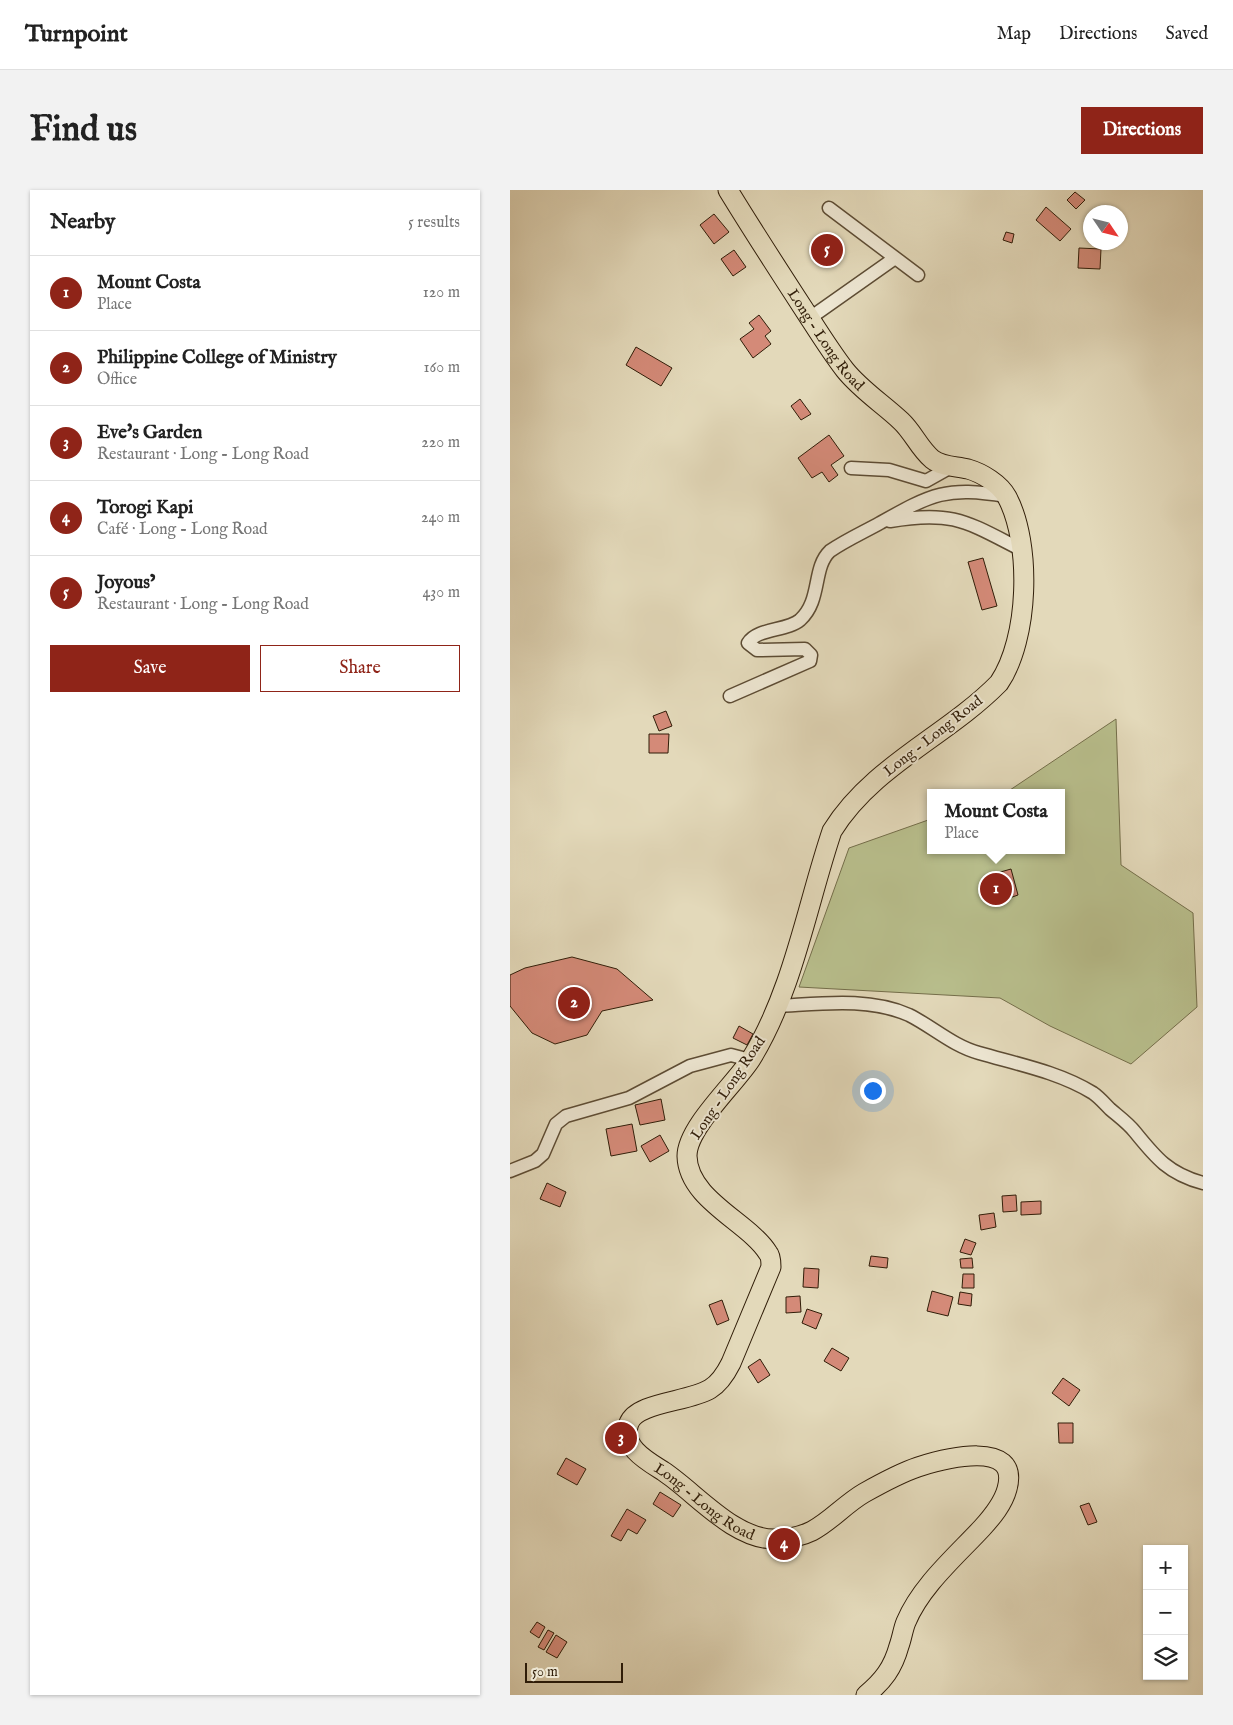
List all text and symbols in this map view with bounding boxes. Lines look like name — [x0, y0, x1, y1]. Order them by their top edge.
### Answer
text: Turnpoint — [25, 19, 128, 50]
text: Map — [997, 23, 1031, 46]
text: Directions — [1059, 23, 1137, 46]
text: Saved — [1165, 23, 1208, 46]
button: Directions — [1081, 107, 1203, 154]
text: Find us — [30, 108, 137, 153]
north arrow — [1083, 205, 1128, 250]
text: Nearby — [50, 209, 115, 236]
text: 5 results — [408, 213, 460, 233]
pin: 5 — [811, 231, 843, 269]
text: Mount Costa — [97, 271, 201, 295]
text: 1 — [63, 283, 69, 303]
text: 120 m — [423, 283, 460, 303]
street label: Long - Long Road — [784, 285, 869, 395]
text: Place — [97, 295, 132, 315]
text: Philippine College of Ministry — [97, 346, 337, 370]
text: 2 — [62, 358, 70, 378]
text: 160 m — [424, 358, 460, 378]
text: Office — [97, 370, 137, 390]
text: Eve's Garden — [97, 421, 202, 445]
text: 3 — [63, 433, 69, 453]
text: 220 m — [421, 433, 460, 453]
text: Restaurant · Long - Long Road — [97, 445, 309, 465]
text: Torogi Kapi — [97, 496, 193, 520]
text: 4 — [62, 508, 70, 528]
text: 240 m — [421, 508, 460, 528]
text: Café · Long - Long Road — [97, 520, 268, 540]
text: Joyous’ — [97, 571, 155, 595]
text: 5 — [63, 583, 69, 603]
text: 430 m — [422, 583, 460, 603]
text: Restaurant · Long - Long Road — [97, 595, 309, 615]
button: Save — [50, 645, 250, 692]
button: Share — [260, 645, 460, 692]
street label: Long - Long Road — [880, 691, 987, 781]
popup — [927, 789, 1065, 854]
text: Mount Costa — [944, 800, 1048, 824]
text: Place — [944, 824, 979, 844]
pin: 1 — [980, 870, 1012, 908]
pin: 2 — [558, 984, 590, 1022]
street label: Long - Long Road — [686, 1032, 770, 1143]
your location — [860, 1078, 886, 1104]
pin: 3 — [605, 1419, 637, 1457]
street label: Long - Long Road — [651, 1459, 758, 1545]
pin: 4 — [768, 1525, 800, 1563]
map controls — [1143, 1545, 1188, 1680]
button: + — [1143, 1545, 1188, 1590]
button: − — [1143, 1590, 1188, 1635]
button: layers — [1143, 1635, 1188, 1680]
scale bar — [525, 1660, 622, 1683]
text: 50 m — [532, 1663, 558, 1681]

